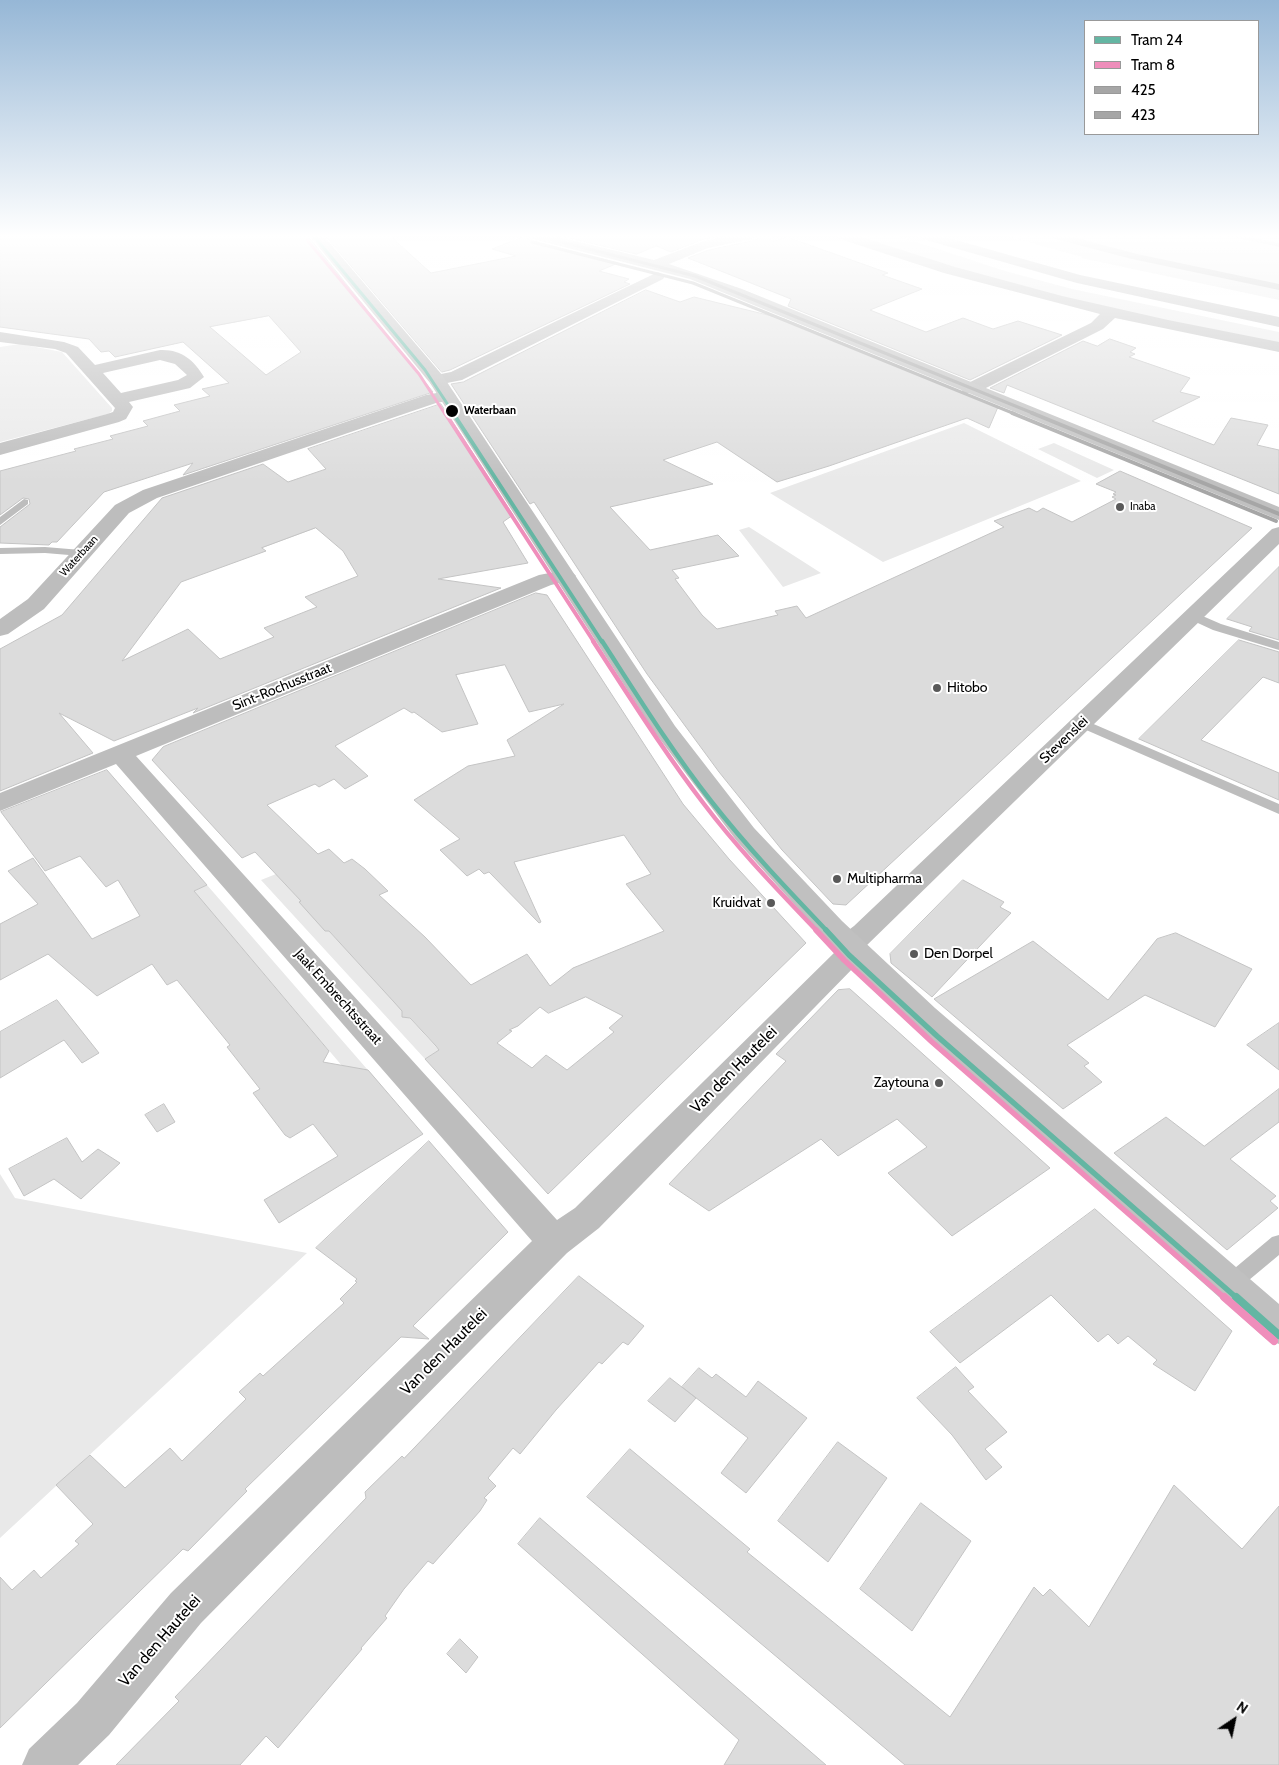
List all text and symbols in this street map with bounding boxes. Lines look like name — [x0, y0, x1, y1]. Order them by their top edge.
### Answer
legend — [1084, 20, 1259, 135]
text: Tram 24 — [1131, 31, 1183, 49]
text: Tram 8 — [1131, 56, 1175, 74]
text: 425 — [1131, 81, 1156, 99]
text: 423 — [1131, 106, 1156, 124]
marker: Waterbaan — [444, 403, 460, 419]
place label: Waterbaan — [464, 404, 516, 418]
place label: Inaba — [1130, 500, 1156, 514]
marker: Inaba — [1114, 501, 1126, 513]
street label: Waterbaan — [57, 533, 101, 579]
street label: Sint-Rochusstraat — [230, 660, 334, 714]
place label: Hitobo — [947, 680, 988, 696]
marker: Hitobo — [931, 682, 943, 694]
street label: Stevenslei — [1036, 713, 1092, 767]
place label: Multipharma — [847, 871, 922, 887]
marker: Multipharma — [831, 873, 843, 885]
place label: Kruidvat — [712, 895, 761, 911]
marker: Kruidvat — [765, 897, 777, 909]
street label: Jaak Embrechtsstraat — [291, 946, 385, 1048]
place label: Den Dorpel — [924, 946, 993, 962]
marker: Den Dorpel — [908, 948, 920, 960]
street label: Van den Hautelei — [687, 1023, 781, 1117]
place label: Zaytouna — [874, 1075, 929, 1091]
marker: Zaytouna — [933, 1077, 945, 1089]
street label: Van den Hautelei — [397, 1305, 491, 1399]
street label: Van den Hautelei — [115, 1591, 205, 1691]
north arrow — [1209, 1695, 1259, 1745]
text: N — [1233, 1697, 1252, 1718]

